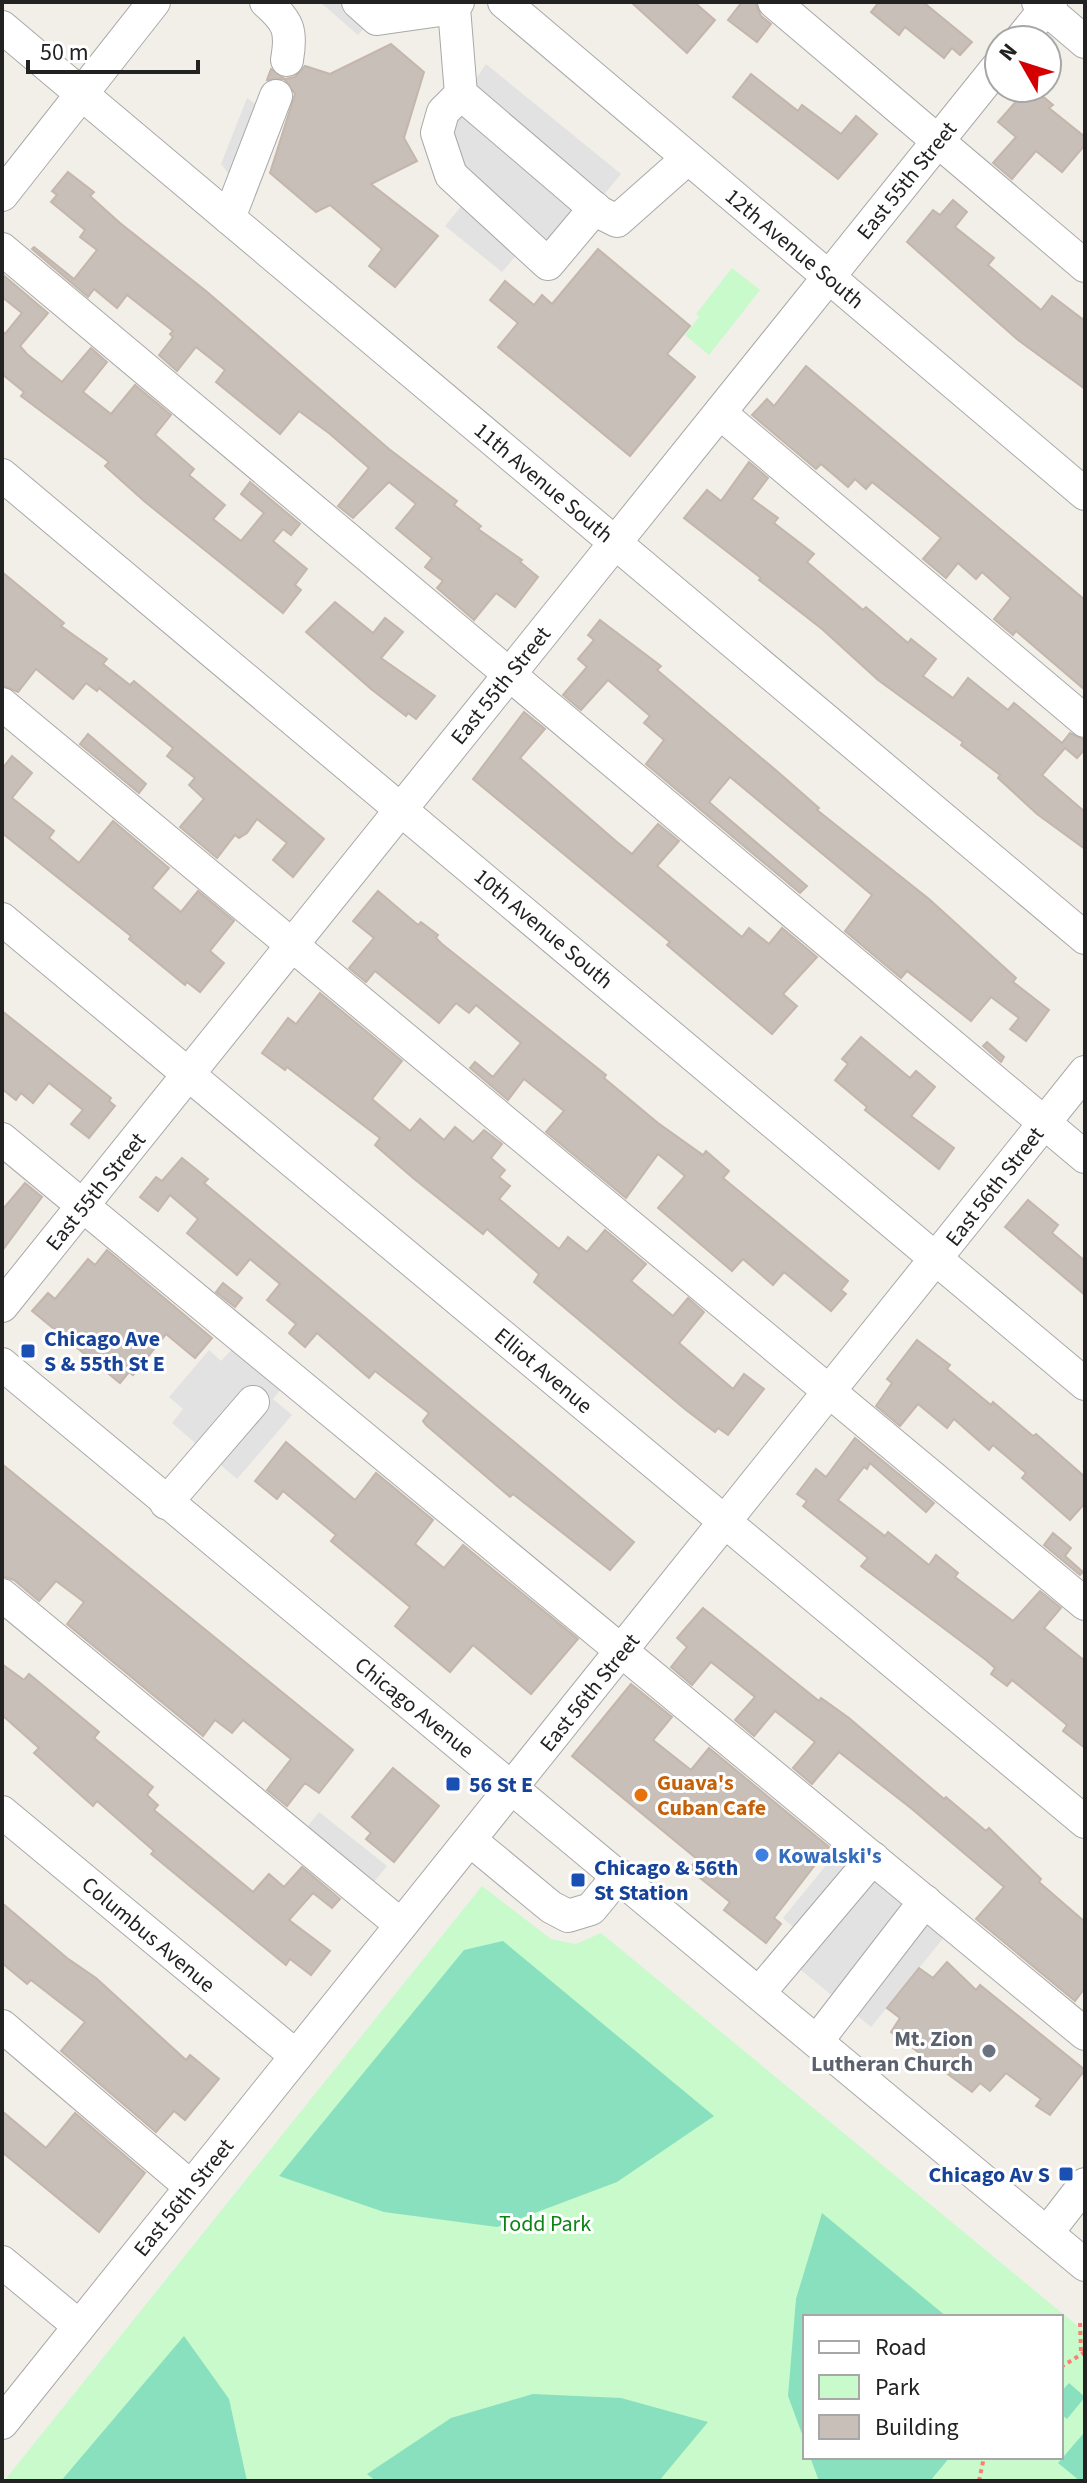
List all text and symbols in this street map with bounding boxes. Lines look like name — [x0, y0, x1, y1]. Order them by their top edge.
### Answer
scale bar — [28, 24, 198, 74]
north arrow — [983, 24, 1063, 104]
text: 50 m — [40, 35, 89, 70]
text: N — [991, 36, 1025, 68]
street label: East 55th Street — [849, 114, 965, 247]
street label: 12th Avenue South — [718, 181, 871, 317]
street label: 11th Avenue South — [467, 415, 620, 551]
street label: East 55th Street — [443, 619, 559, 752]
street label: 10th Avenue South — [467, 861, 620, 997]
street label: East 56th Street — [938, 1120, 1052, 1253]
street label: East 55th Street — [38, 1125, 154, 1258]
street label: Elliot Avenue — [487, 1320, 599, 1421]
place label: Chicago Ave S & 55th St E — [44, 1323, 165, 1380]
marker: Chicago Ave S & 55th St E — [19, 1342, 37, 1360]
street label: East 56th Street — [532, 1626, 648, 1759]
street label: Chicago Avenue — [348, 1649, 481, 1766]
place label: Guava's Cuban Cafe — [657, 1767, 766, 1824]
place label: 56 St E — [469, 1769, 533, 1801]
marker: 56 St E — [444, 1775, 462, 1793]
marker: Guava's Cuban Cafe — [632, 1786, 650, 1804]
place label: Kowalski's — [778, 1840, 882, 1872]
marker: Kowalski's — [753, 1846, 771, 1864]
place label: Chicago & 56th St Station — [594, 1852, 738, 1909]
street label: Columbus Avenue — [75, 1869, 222, 2000]
marker: Chicago & 56th St Station — [569, 1871, 587, 1889]
place label: Mt. Zion Lutheran Church — [811, 2023, 973, 2080]
marker: Mt. Zion Lutheran Church — [980, 2042, 998, 2060]
street label: East 56th Street — [126, 2131, 242, 2264]
place label: Chicago Av S — [929, 2159, 1050, 2191]
marker: Chicago Av S — [1057, 2165, 1075, 2183]
park label: Todd Park — [499, 2208, 591, 2240]
legend — [803, 2315, 1063, 2459]
text: Road — [875, 2330, 927, 2365]
text: Park — [875, 2370, 920, 2405]
text: Building — [875, 2410, 959, 2445]

